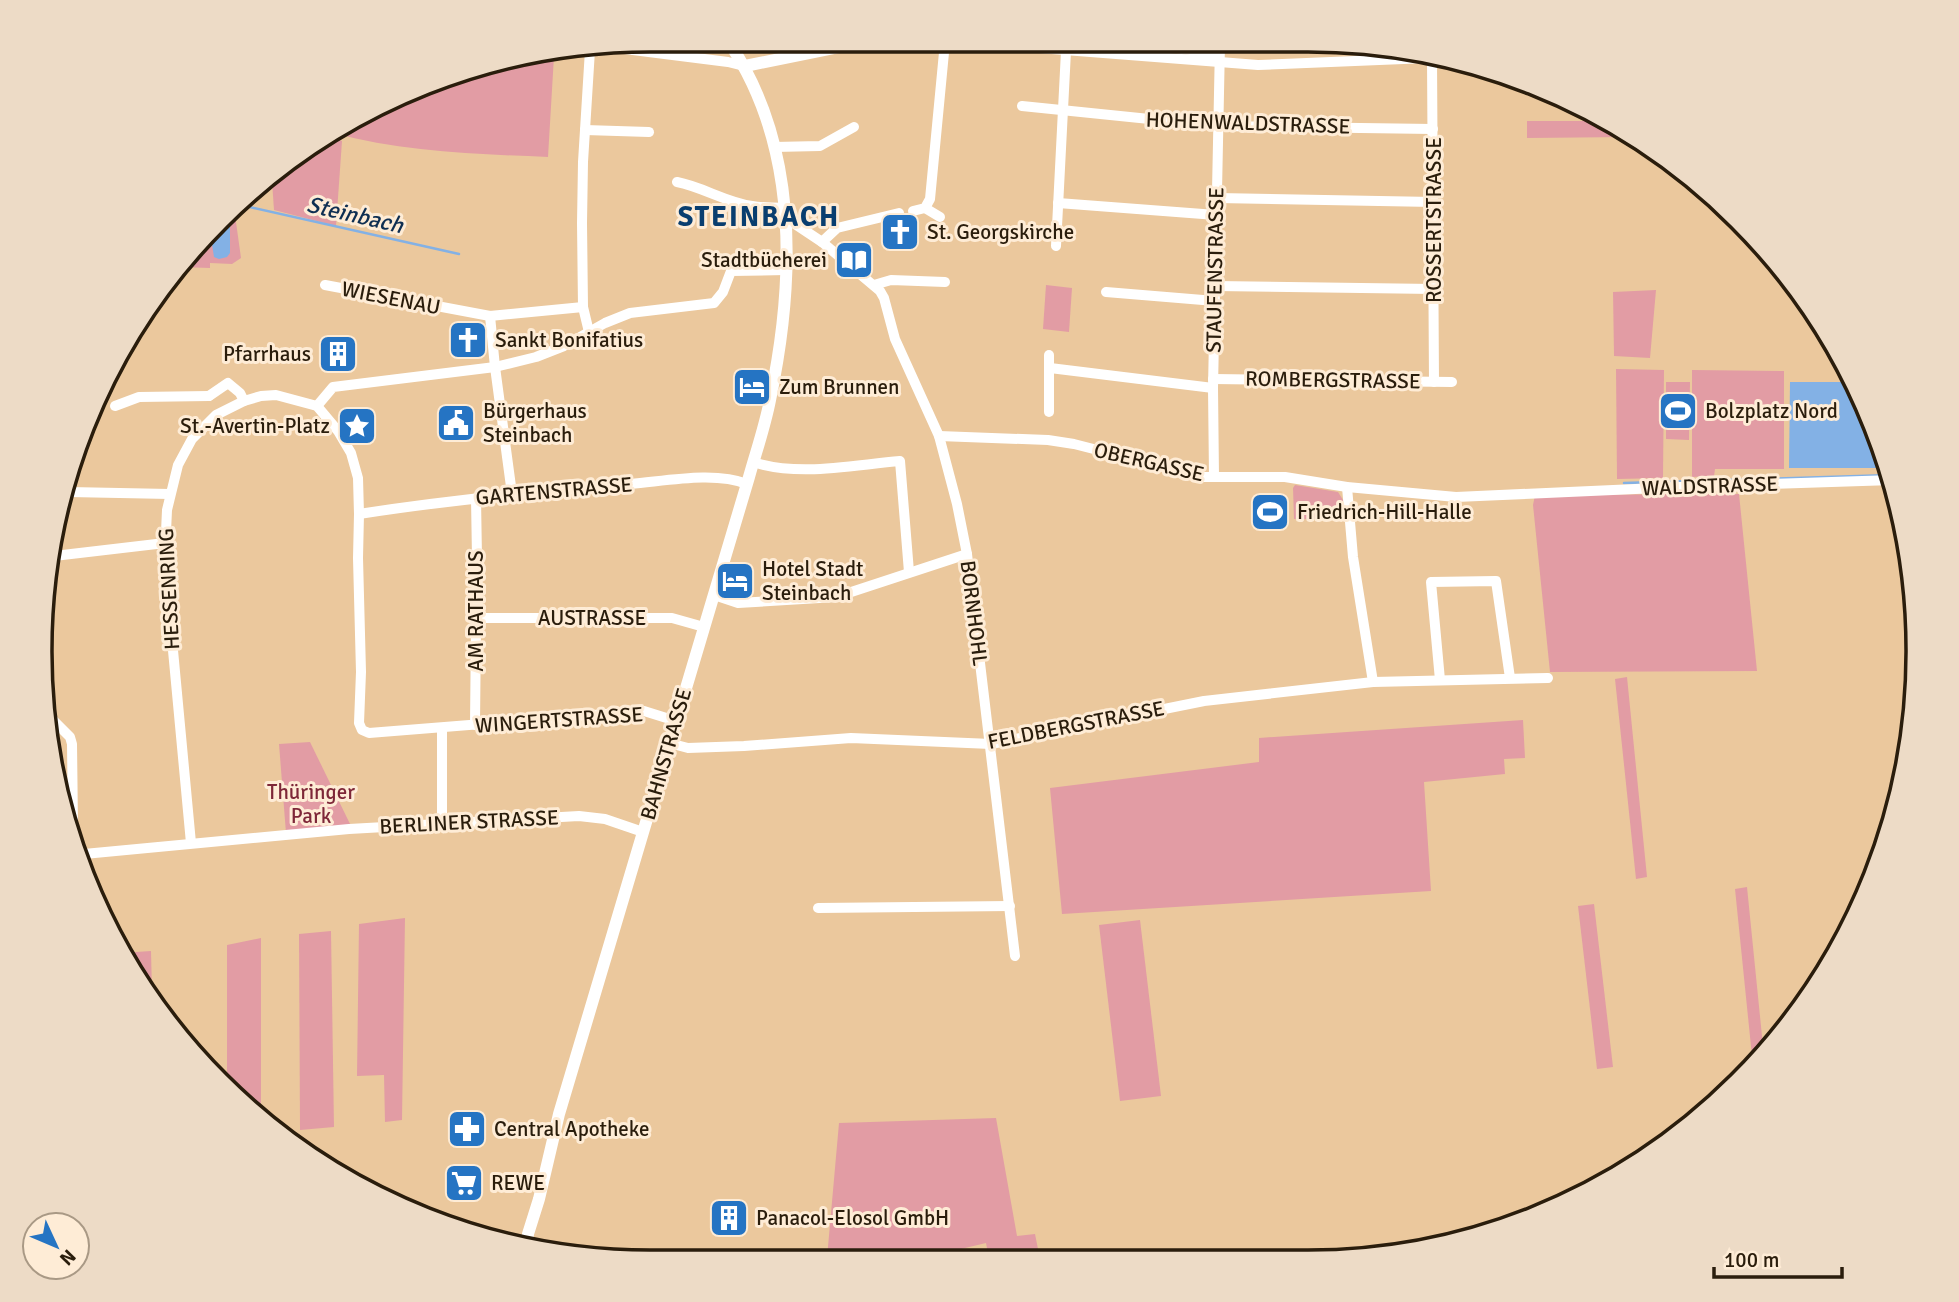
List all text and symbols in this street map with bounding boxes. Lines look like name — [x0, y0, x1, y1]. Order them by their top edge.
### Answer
street label: HOHENWALDSTRASSE — [1145, 106, 1351, 140]
street label: ROSSERTSTRASSE — [1421, 137, 1447, 303]
street label: STAUFENSTRASSE — [1201, 187, 1229, 353]
water label: Steinbach — [304, 190, 407, 240]
district label: STEINBACH — [678, 200, 840, 234]
church icon: St. Georgskirche — [879, 211, 921, 253]
place label: St. Georgskirche — [927, 219, 1074, 245]
library icon: Stadtbücherei — [833, 239, 875, 281]
place label: Stadtbücherei — [701, 247, 827, 273]
street label: WIESENAU — [339, 276, 443, 320]
church icon: Sankt Bonifatius — [447, 319, 489, 361]
place label: Sankt Bonifatius — [495, 327, 643, 353]
building icon: Pfarrhaus — [317, 333, 359, 375]
place label: Pfarrhaus — [223, 341, 311, 367]
street label: ROMBERGSTRASSE — [1245, 365, 1421, 395]
hotel icon: Zum Brunnen — [731, 366, 773, 408]
place label: Zum Brunnen — [779, 374, 900, 400]
sports icon: Bolzplatz Nord — [1657, 390, 1699, 432]
place label: Bürgerhaus Steinbach — [483, 398, 587, 448]
place label: Bolzplatz Nord — [1705, 398, 1838, 424]
public building icon: Bürgerhaus Steinbach — [435, 402, 477, 444]
place icon: St.-Avertin-Platz — [336, 405, 378, 447]
place label: St.-Avertin-Platz — [180, 413, 330, 439]
street label: OBERGASSE — [1091, 437, 1207, 487]
street label: GARTENSTRASSE — [475, 471, 633, 511]
street label: WALDSTRASSE — [1641, 471, 1779, 501]
sports icon: Friedrich-Hill-Halle — [1249, 491, 1291, 533]
place label: Friedrich-Hill-Halle — [1297, 499, 1472, 525]
street label: HESSENRING — [153, 527, 185, 651]
street label: AM RATHAUS — [463, 550, 489, 672]
place label: Hotel Stadt Steinbach — [762, 556, 863, 606]
street label: BORNHOHL — [955, 559, 993, 668]
hotel icon: Hotel Stadt Steinbach — [714, 560, 756, 602]
street label: AUSTRASSE — [538, 605, 646, 631]
street label: BAHNSTRASSE — [635, 685, 697, 823]
street label: FELDBERGSTRASSE — [985, 695, 1167, 755]
street label: WINGERTSTRASSE — [474, 701, 644, 739]
park label: Thüringer Park — [267, 779, 355, 829]
street label: BERLINER STRASSE — [379, 804, 559, 840]
pharmacy icon: Central Apotheke — [446, 1108, 488, 1150]
place label: Central Apotheke — [494, 1116, 649, 1142]
supermarket icon: REWE — [443, 1162, 485, 1204]
place label: REWE — [491, 1170, 545, 1196]
building icon: Panacol-Elosol GmbH — [708, 1197, 750, 1239]
place label: Panacol-Elosol GmbH — [756, 1205, 949, 1231]
north arrow — [21, 1211, 91, 1281]
scale bar — [1714, 1236, 1842, 1280]
text: N — [54, 1244, 81, 1270]
text: 100 m — [1724, 1247, 1779, 1273]

